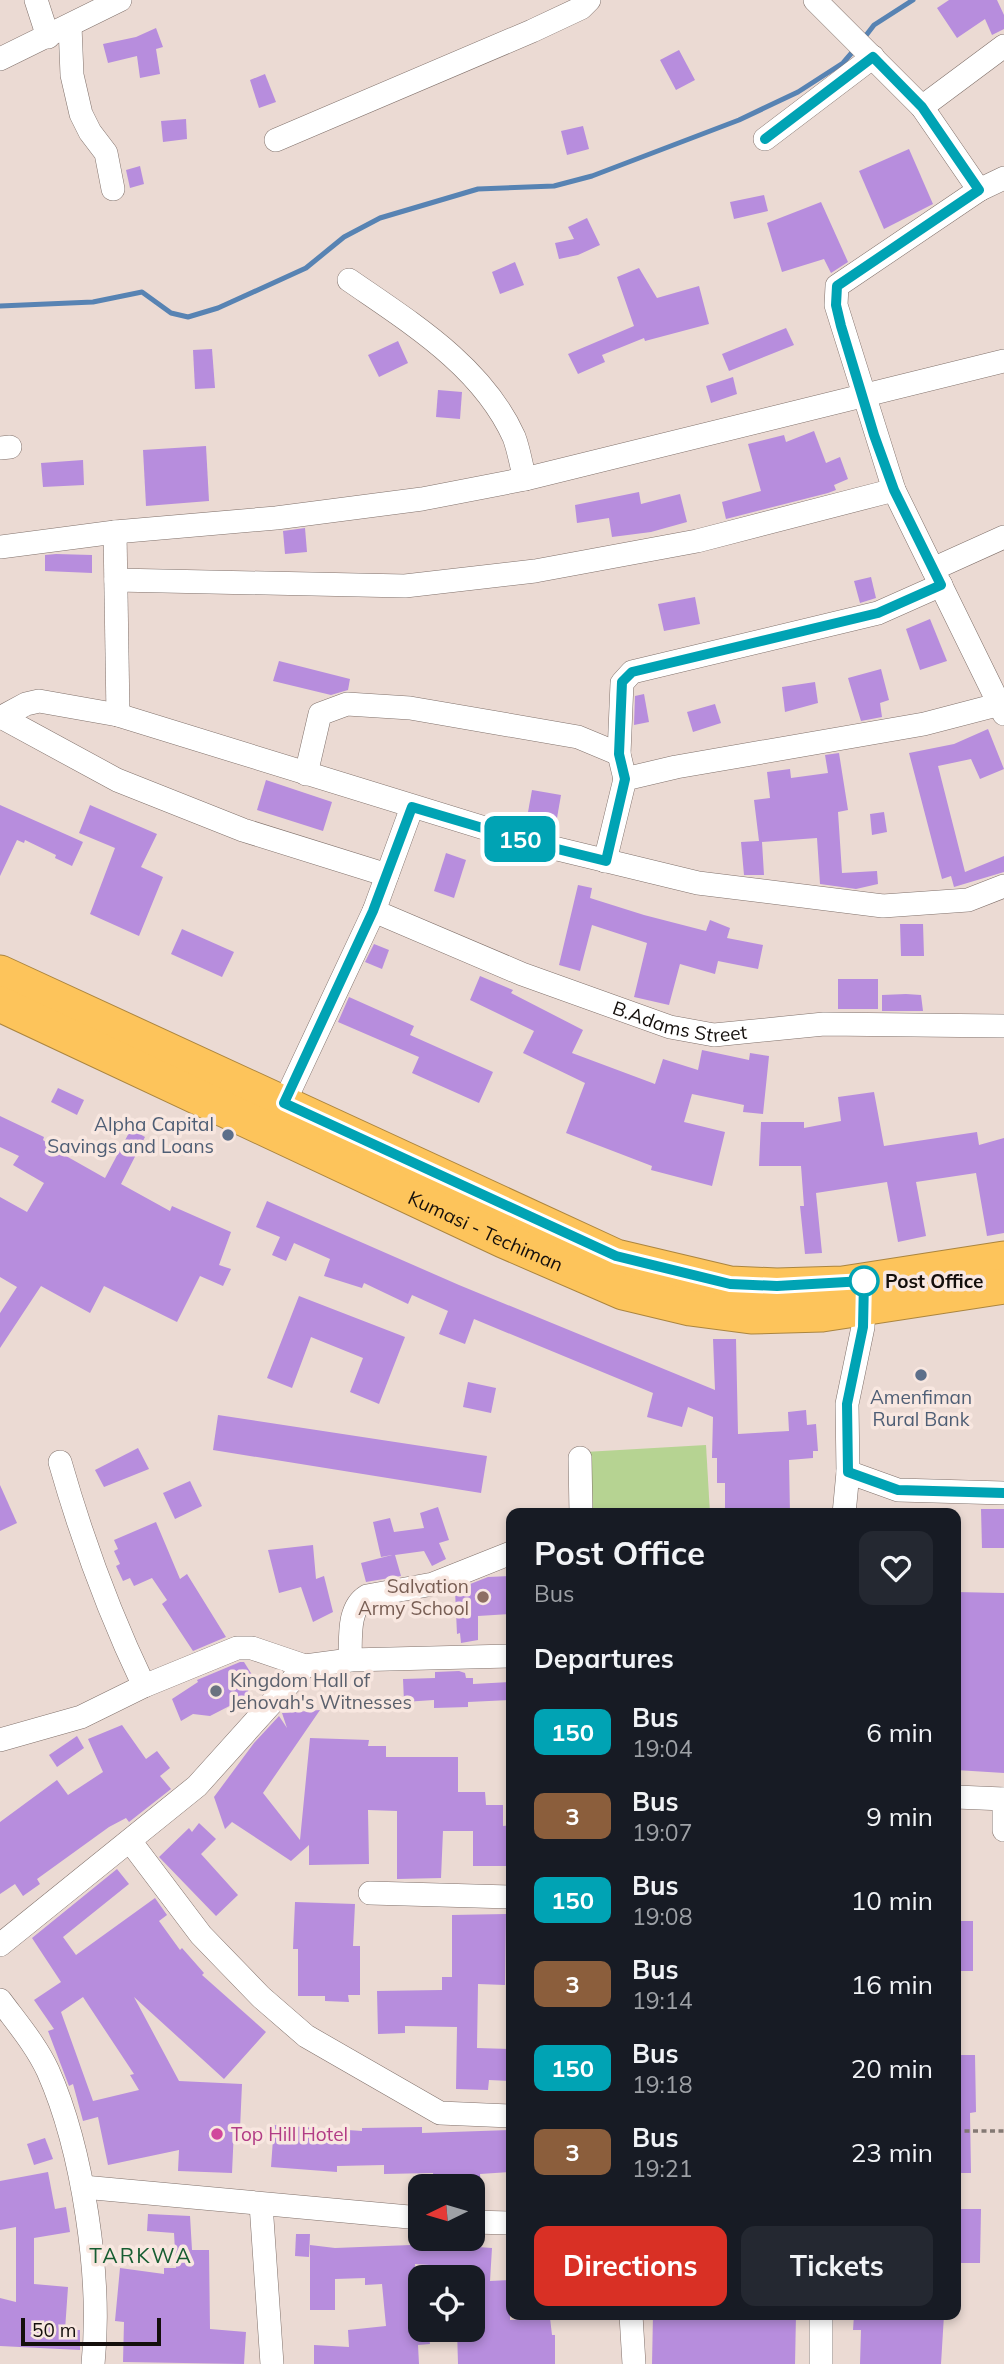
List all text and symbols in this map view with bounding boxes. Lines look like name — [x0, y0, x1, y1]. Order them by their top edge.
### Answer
line badge: 150 — [480, 816, 560, 862]
text: 150 — [498, 824, 542, 854]
street label: B.Adams Street — [609, 995, 749, 1047]
place label: Alpha Capital Savings and Loans — [47, 1112, 214, 1158]
marker: Alpha Capital Savings and Loans — [220, 1127, 236, 1143]
street label: Kumasi - Techiman — [404, 1185, 567, 1277]
marker: Post Office — [849, 1266, 879, 1296]
place label: Post Office — [885, 1269, 983, 1293]
marker: Amenfiman Rural Bank — [913, 1367, 929, 1383]
place label: Amenfiman Rural Bank — [870, 1385, 972, 1431]
button: heart — [859, 1531, 933, 1605]
text: Post Office — [534, 1532, 705, 1573]
place label: Salvation Army School — [358, 1574, 469, 1620]
text: Bus — [534, 1579, 574, 1608]
marker: Salvation Army School — [475, 1589, 491, 1605]
text: Departures — [534, 1642, 674, 1675]
place label: Kingdom Hall of Jehovah's Witnesses — [230, 1668, 412, 1714]
marker: Kingdom Hall of Jehovah's Witnesses — [208, 1683, 224, 1699]
text: Bus — [632, 1701, 678, 1734]
text: 6 min — [866, 1716, 933, 1749]
text: 150 — [551, 1717, 594, 1747]
text: 19:04 — [632, 1734, 692, 1763]
text: Bus — [632, 1785, 678, 1818]
text: 9 min — [866, 1800, 933, 1833]
text: 3 — [565, 1801, 580, 1831]
text: 19:07 — [632, 1818, 692, 1847]
text: Bus — [632, 1869, 678, 1902]
text: 10 min — [851, 1884, 933, 1917]
text: 150 — [551, 1885, 594, 1915]
text: 19:08 — [632, 1902, 692, 1931]
text: Bus — [632, 1953, 678, 1986]
text: 16 min — [851, 1968, 933, 2001]
text: 3 — [565, 1969, 580, 1999]
text: 19:14 — [632, 1986, 692, 2015]
text: Bus — [632, 2037, 678, 2070]
text: 20 min — [851, 2052, 933, 2085]
text: 150 — [551, 2053, 594, 2083]
text: 19:18 — [632, 2070, 692, 2099]
text: Bus — [632, 2121, 678, 2154]
place label: Top Hill Hotel — [231, 2122, 348, 2146]
marker: Top Hill Hotel — [209, 2126, 225, 2142]
text: 23 min — [851, 2136, 933, 2169]
text: 3 — [565, 2137, 580, 2167]
text: 19:21 — [632, 2154, 692, 2183]
north arrow — [408, 2174, 485, 2250]
map controls — [408, 2174, 485, 2342]
button: Directions — [534, 2226, 727, 2306]
button: Tickets — [741, 2226, 933, 2306]
district label: TARKWA — [89, 2242, 193, 2268]
button: locate — [408, 2265, 485, 2342]
scale bar — [21, 2315, 161, 2347]
text: 50 m — [32, 2318, 76, 2342]

